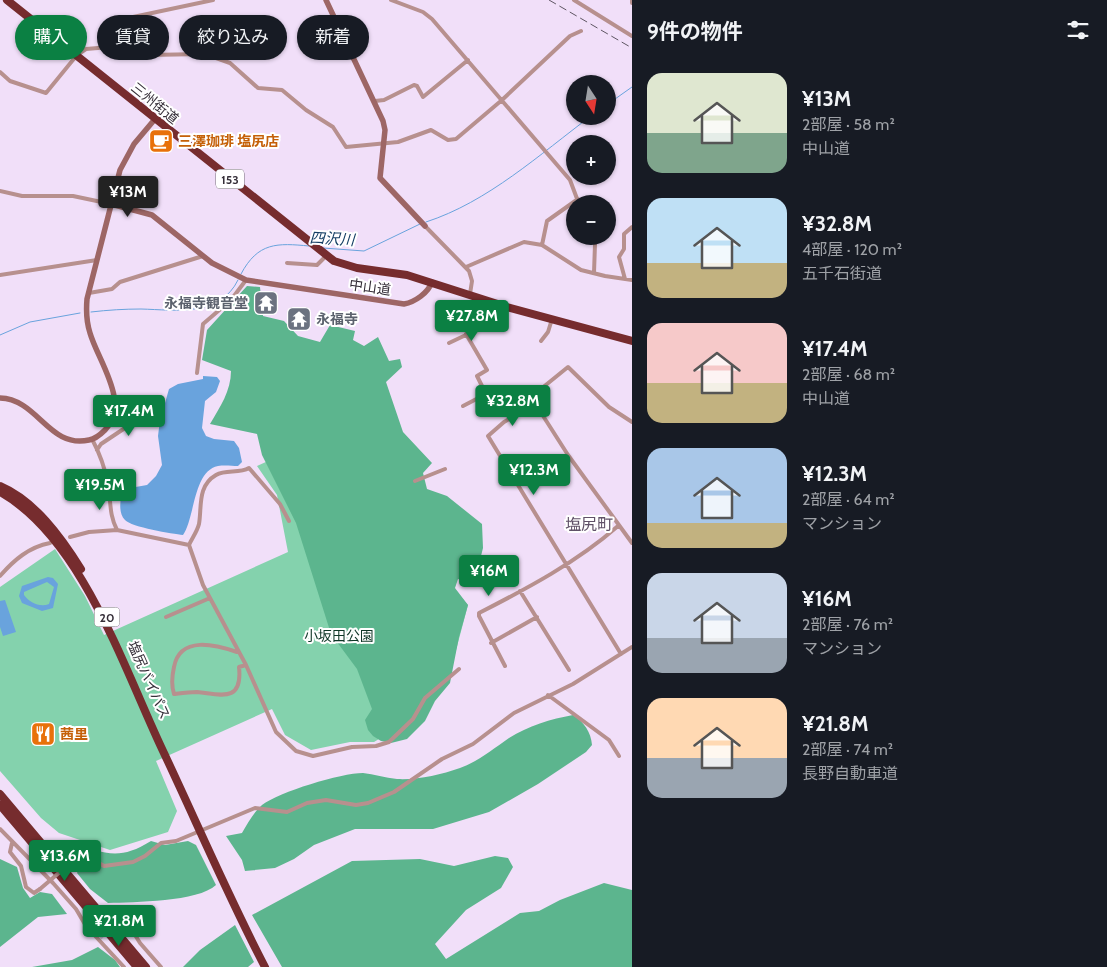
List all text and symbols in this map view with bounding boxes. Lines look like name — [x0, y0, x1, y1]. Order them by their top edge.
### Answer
chip: 購入 — [15, 15, 87, 60]
chip: 賃貸 — [97, 15, 169, 60]
chip: 絞り込み — [179, 15, 287, 60]
chip: 新着 — [297, 15, 369, 60]
icon: filters — [1064, 16, 1092, 44]
text: 9件の物件 — [647, 19, 743, 44]
north arrow — [566, 75, 616, 125]
map controls — [566, 75, 616, 245]
street label: 三州街道 — [128, 78, 182, 128]
text: ¥13M — [802, 86, 851, 111]
icon: home — [687, 93, 747, 153]
text: 2部屋 · 58 m² — [802, 115, 895, 134]
cafe icon: 三澤珈琲 塩尻店 — [148, 128, 174, 154]
place label: 三澤珈琲 塩尻店 — [178, 132, 279, 150]
button: + — [566, 135, 616, 185]
text: 中山道 — [802, 139, 850, 158]
road number: 153 — [216, 170, 244, 188]
pin: ¥13M — [98, 176, 158, 218]
text: ¥13M — [109, 182, 147, 201]
button: − — [566, 195, 616, 245]
text: ¥32.8M — [802, 211, 872, 236]
icon: home — [687, 218, 747, 278]
water label: 四沢川 — [309, 229, 357, 249]
text: 4部屋 · 120 m² — [802, 240, 902, 259]
text: 五千石街道 — [802, 264, 882, 283]
street label: 中山道 — [348, 275, 392, 299]
temple icon: 永福寺観音堂 — [253, 290, 279, 316]
place label: 永福寺観音堂 — [164, 294, 248, 312]
pin: ¥27.8M — [431, 300, 513, 342]
temple icon: 永福寺 — [286, 306, 312, 332]
text: ¥27.8M — [446, 306, 498, 325]
place label: 永福寺 — [316, 310, 358, 328]
text: ¥17.4M — [802, 336, 868, 361]
icon: home — [687, 343, 747, 403]
text: 2部屋 · 68 m² — [802, 365, 895, 384]
pin: ¥32.8M — [472, 384, 554, 427]
text: 中山道 — [802, 389, 850, 408]
text: ¥32.8M — [486, 391, 540, 410]
pin: ¥17.4M — [88, 394, 170, 437]
text: ¥17.4M — [104, 401, 154, 420]
pin: ¥12.3M — [493, 454, 575, 496]
text: ¥12.3M — [509, 460, 559, 479]
text: ¥12.3M — [802, 461, 867, 486]
pin: ¥19.5M — [59, 468, 141, 511]
icon: home — [687, 468, 747, 528]
text: ¥19.5M — [75, 475, 125, 494]
text: 2部屋 · 64 m² — [802, 490, 895, 509]
text: マンション — [802, 514, 882, 533]
district label: 塩尻町 — [565, 515, 613, 534]
pin: ¥16M — [459, 554, 519, 597]
text: ¥16M — [470, 561, 508, 580]
text: ¥16M — [802, 586, 852, 611]
icon: home — [687, 593, 747, 653]
road number: 20 — [94, 608, 120, 626]
text: 2部屋 · 76 m² — [802, 615, 893, 634]
park label: 小坂田公園 — [304, 627, 374, 645]
street label: 塩尻バイパス — [124, 638, 174, 722]
text: マンション — [802, 639, 882, 658]
text: ¥21.8M — [802, 711, 868, 736]
icon: home — [687, 718, 747, 778]
restaurant icon: 茜里 — [30, 721, 56, 747]
place label: 茜里 — [60, 725, 88, 743]
text: 2部屋 · 74 m² — [802, 740, 893, 759]
text: 長野自動車道 — [802, 764, 898, 783]
pin: ¥13.6M — [24, 840, 106, 882]
text: ¥13.6M — [40, 846, 90, 865]
pin: ¥21.8M — [78, 904, 160, 947]
text: ¥21.8M — [94, 911, 144, 930]

